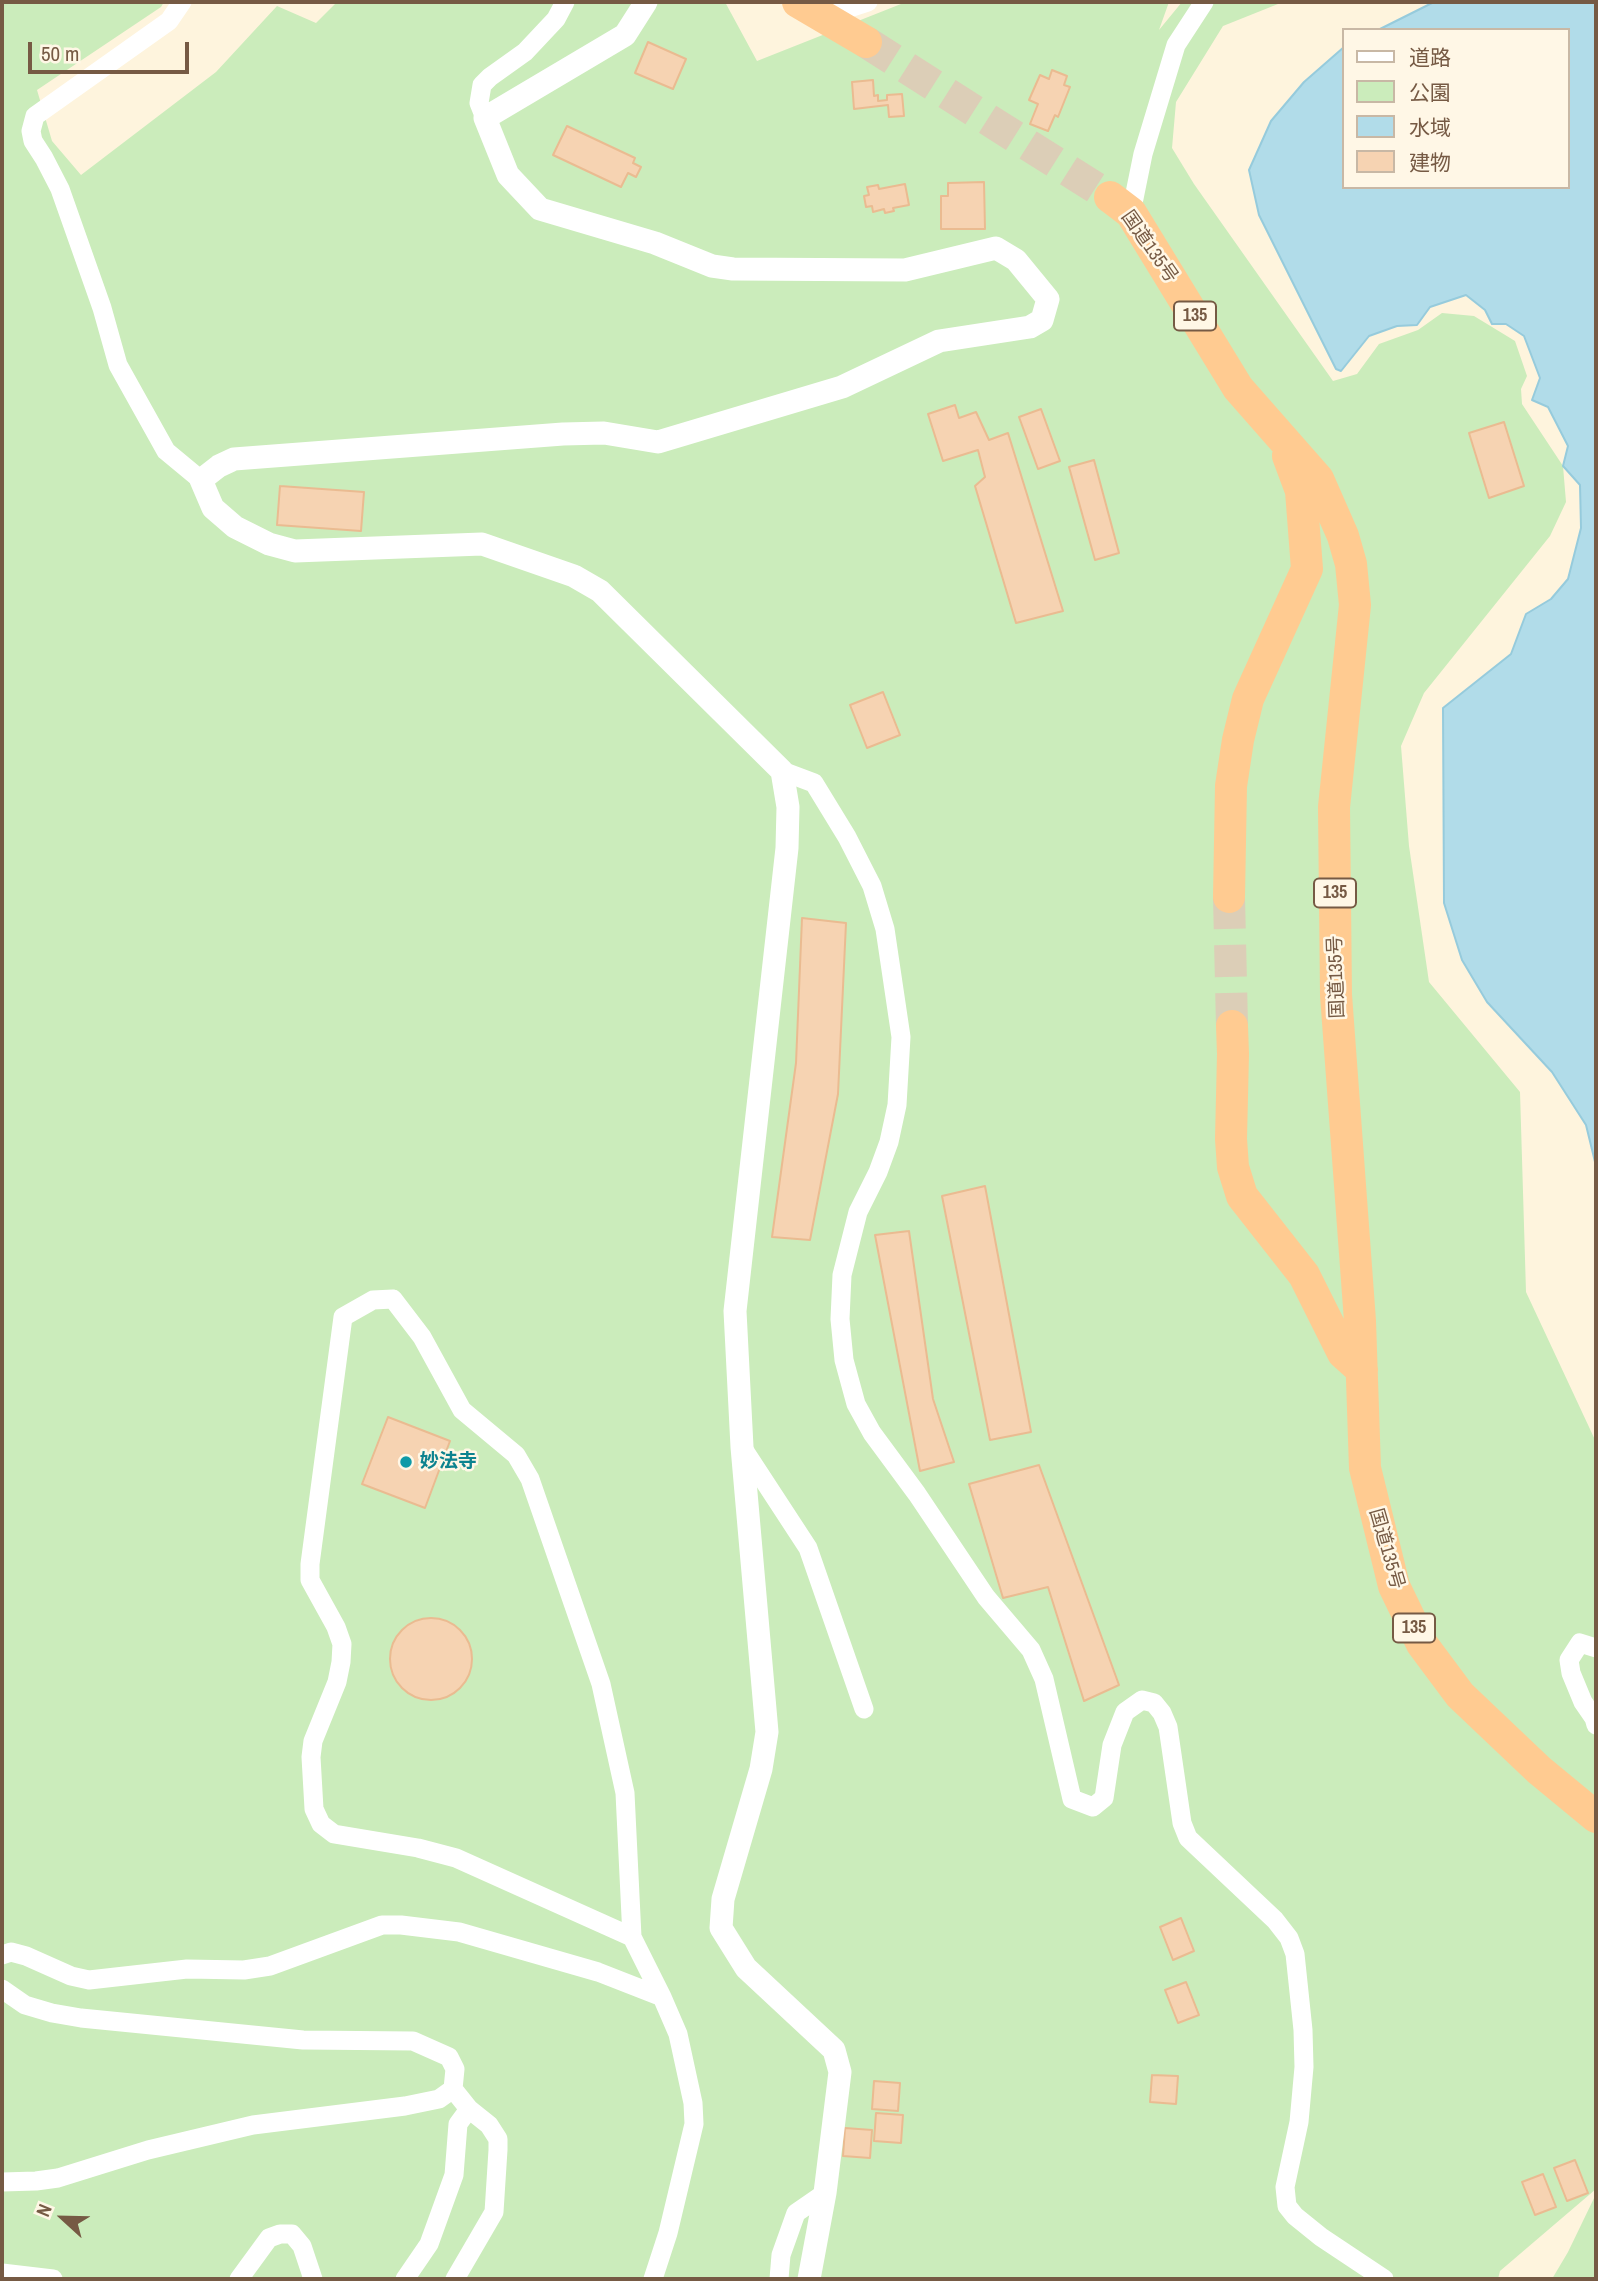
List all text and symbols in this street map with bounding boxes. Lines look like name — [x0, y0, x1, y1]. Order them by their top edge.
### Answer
scale bar — [32, 28, 192, 72]
legend — [1342, 28, 1570, 189]
text: 50 m — [41, 39, 79, 68]
text: 道路 — [1409, 43, 1451, 72]
text: 公園 — [1409, 78, 1451, 107]
text: 水域 — [1409, 113, 1451, 142]
text: 建物 — [1409, 148, 1451, 177]
street label: 国道135号 — [1116, 206, 1182, 288]
road number: 135 — [1174, 302, 1216, 330]
road number: 135 — [1314, 878, 1356, 908]
street label: 国道135号 — [1324, 935, 1350, 1019]
place label: 妙法寺 — [420, 1451, 477, 1473]
marker: 妙法寺 — [398, 1454, 414, 1470]
street label: 国道135号 — [1364, 1506, 1408, 1592]
road number: 135 — [1393, 1614, 1435, 1643]
north arrow — [28, 2183, 98, 2253]
text: N — [29, 2200, 58, 2220]

